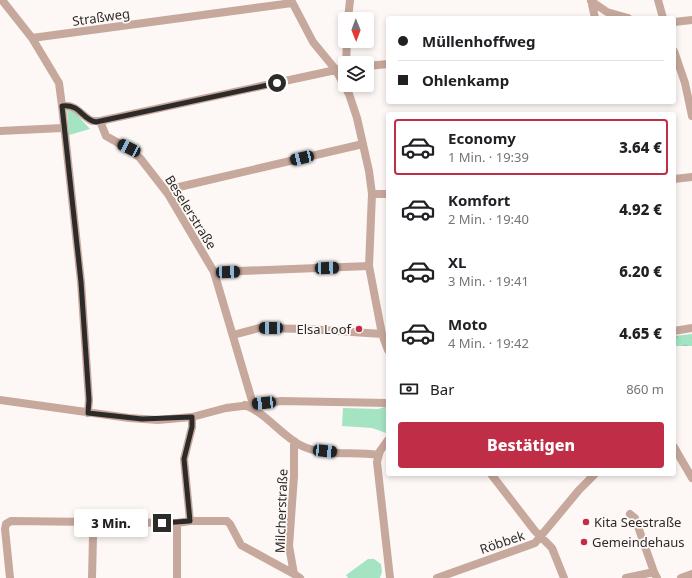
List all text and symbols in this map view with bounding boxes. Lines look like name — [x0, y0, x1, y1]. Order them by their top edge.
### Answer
street label: Straßweg — [71, 4, 131, 30]
north arrow — [338, 12, 374, 48]
map controls — [338, 12, 374, 92]
text: Müllenhoffweg — [422, 31, 536, 51]
button: layers — [338, 56, 374, 92]
text: Ohlenkamp — [422, 70, 509, 90]
route start — [268, 74, 286, 92]
text: Economy — [448, 128, 516, 148]
icon: car — [400, 129, 436, 165]
car — [116, 137, 142, 159]
text: 3.64 € — [619, 137, 662, 157]
text: 1 Min. · 19:39 — [448, 148, 529, 166]
car — [289, 149, 315, 167]
street label: Beselerstraße — [161, 172, 221, 252]
text: Komfort — [448, 190, 510, 210]
icon: car — [400, 191, 436, 227]
text: 4.92 € — [619, 199, 662, 219]
text: 2 Min. · 19:40 — [448, 210, 529, 228]
text: XL — [448, 252, 466, 272]
icon: car — [400, 253, 436, 289]
text: 6.20 € — [619, 261, 662, 281]
car — [315, 262, 339, 274]
car — [216, 266, 240, 278]
text: 3 Min. · 19:41 — [448, 272, 529, 290]
text: Moto — [448, 314, 487, 334]
icon: car — [400, 315, 436, 351]
place label: Elsa Loof — [297, 320, 353, 338]
car — [259, 322, 283, 334]
text: 4.65 € — [619, 323, 662, 343]
marker: Elsa Loof — [354, 324, 364, 334]
text: 4 Min. · 19:42 — [448, 334, 529, 352]
icon: cash — [398, 378, 420, 400]
text: Bar — [430, 379, 454, 399]
text: 860 m — [626, 380, 664, 398]
car — [251, 396, 277, 410]
button: Bestätigen — [398, 422, 664, 468]
car — [312, 444, 338, 458]
street label: Milcherstraße — [271, 469, 291, 553]
callout: 3 Min. — [74, 509, 148, 537]
place label: Kita Seestraße — [594, 513, 681, 531]
text: 3 Min. — [91, 514, 131, 532]
route end — [153, 514, 171, 532]
marker: Kita Seestraße — [581, 517, 591, 527]
street label: Röbbek — [477, 526, 527, 558]
place label: Gemeindehaus — [592, 533, 685, 551]
marker: Gemeindehaus — [579, 537, 589, 547]

